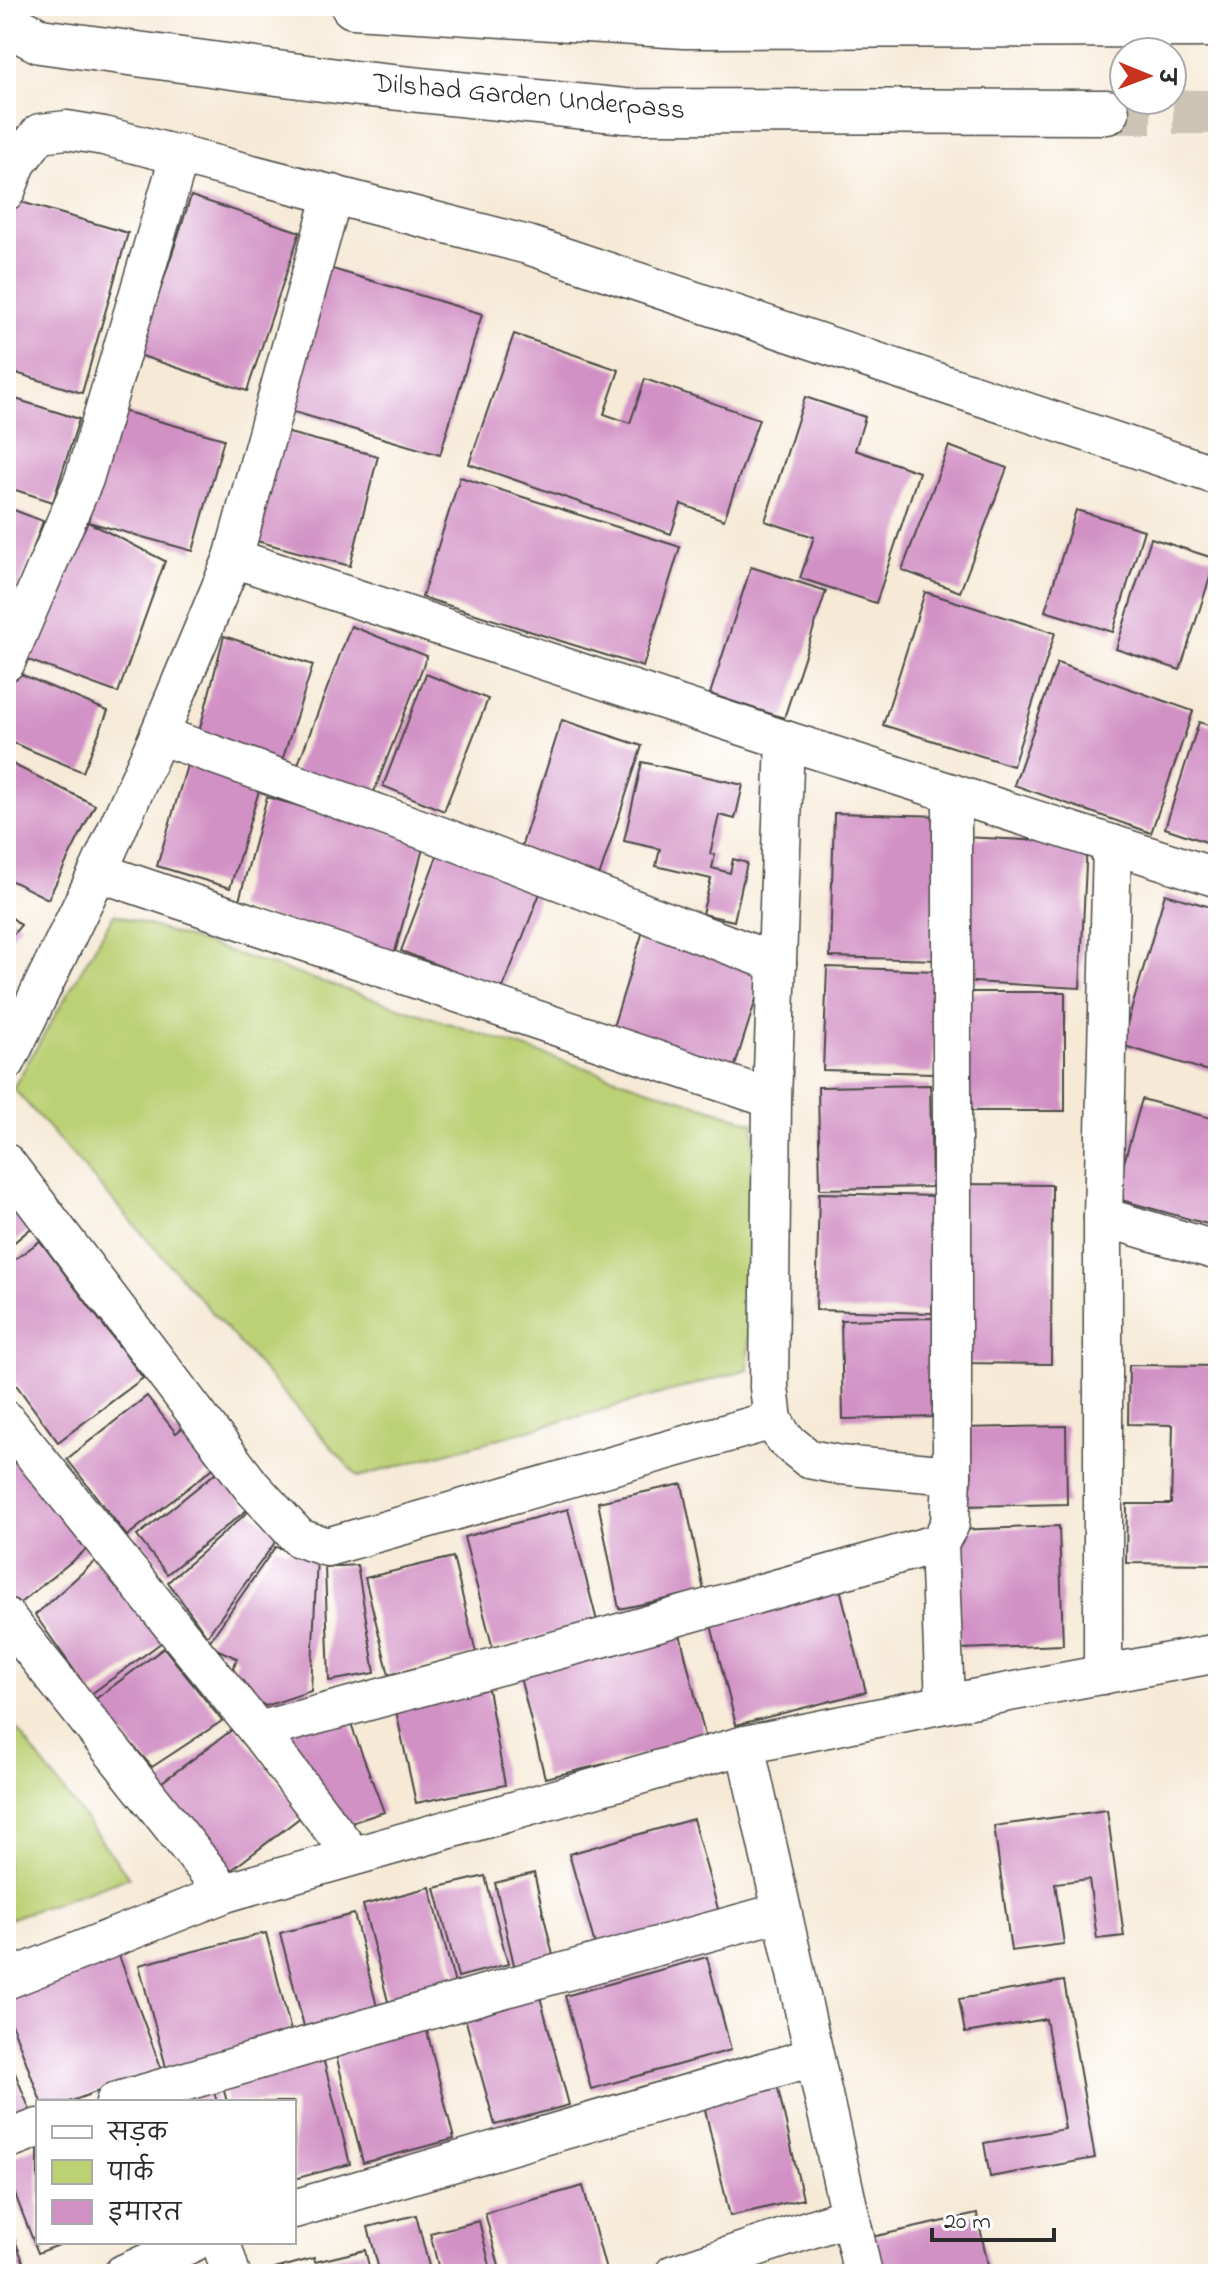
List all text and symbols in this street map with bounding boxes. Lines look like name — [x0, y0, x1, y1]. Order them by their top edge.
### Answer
north arrow — [1108, 36, 1188, 116]
street label: Dilshad Garden Underpass — [370, 64, 687, 132]
text: उ — [1149, 67, 1181, 86]
legend — [36, 2100, 296, 2244]
text: सड़क — [106, 2117, 169, 2152]
text: पार्क — [106, 2153, 155, 2192]
scale bar — [932, 2192, 1054, 2242]
text: इमारत — [108, 2197, 183, 2232]
text: 20 m — [944, 2205, 991, 2240]

